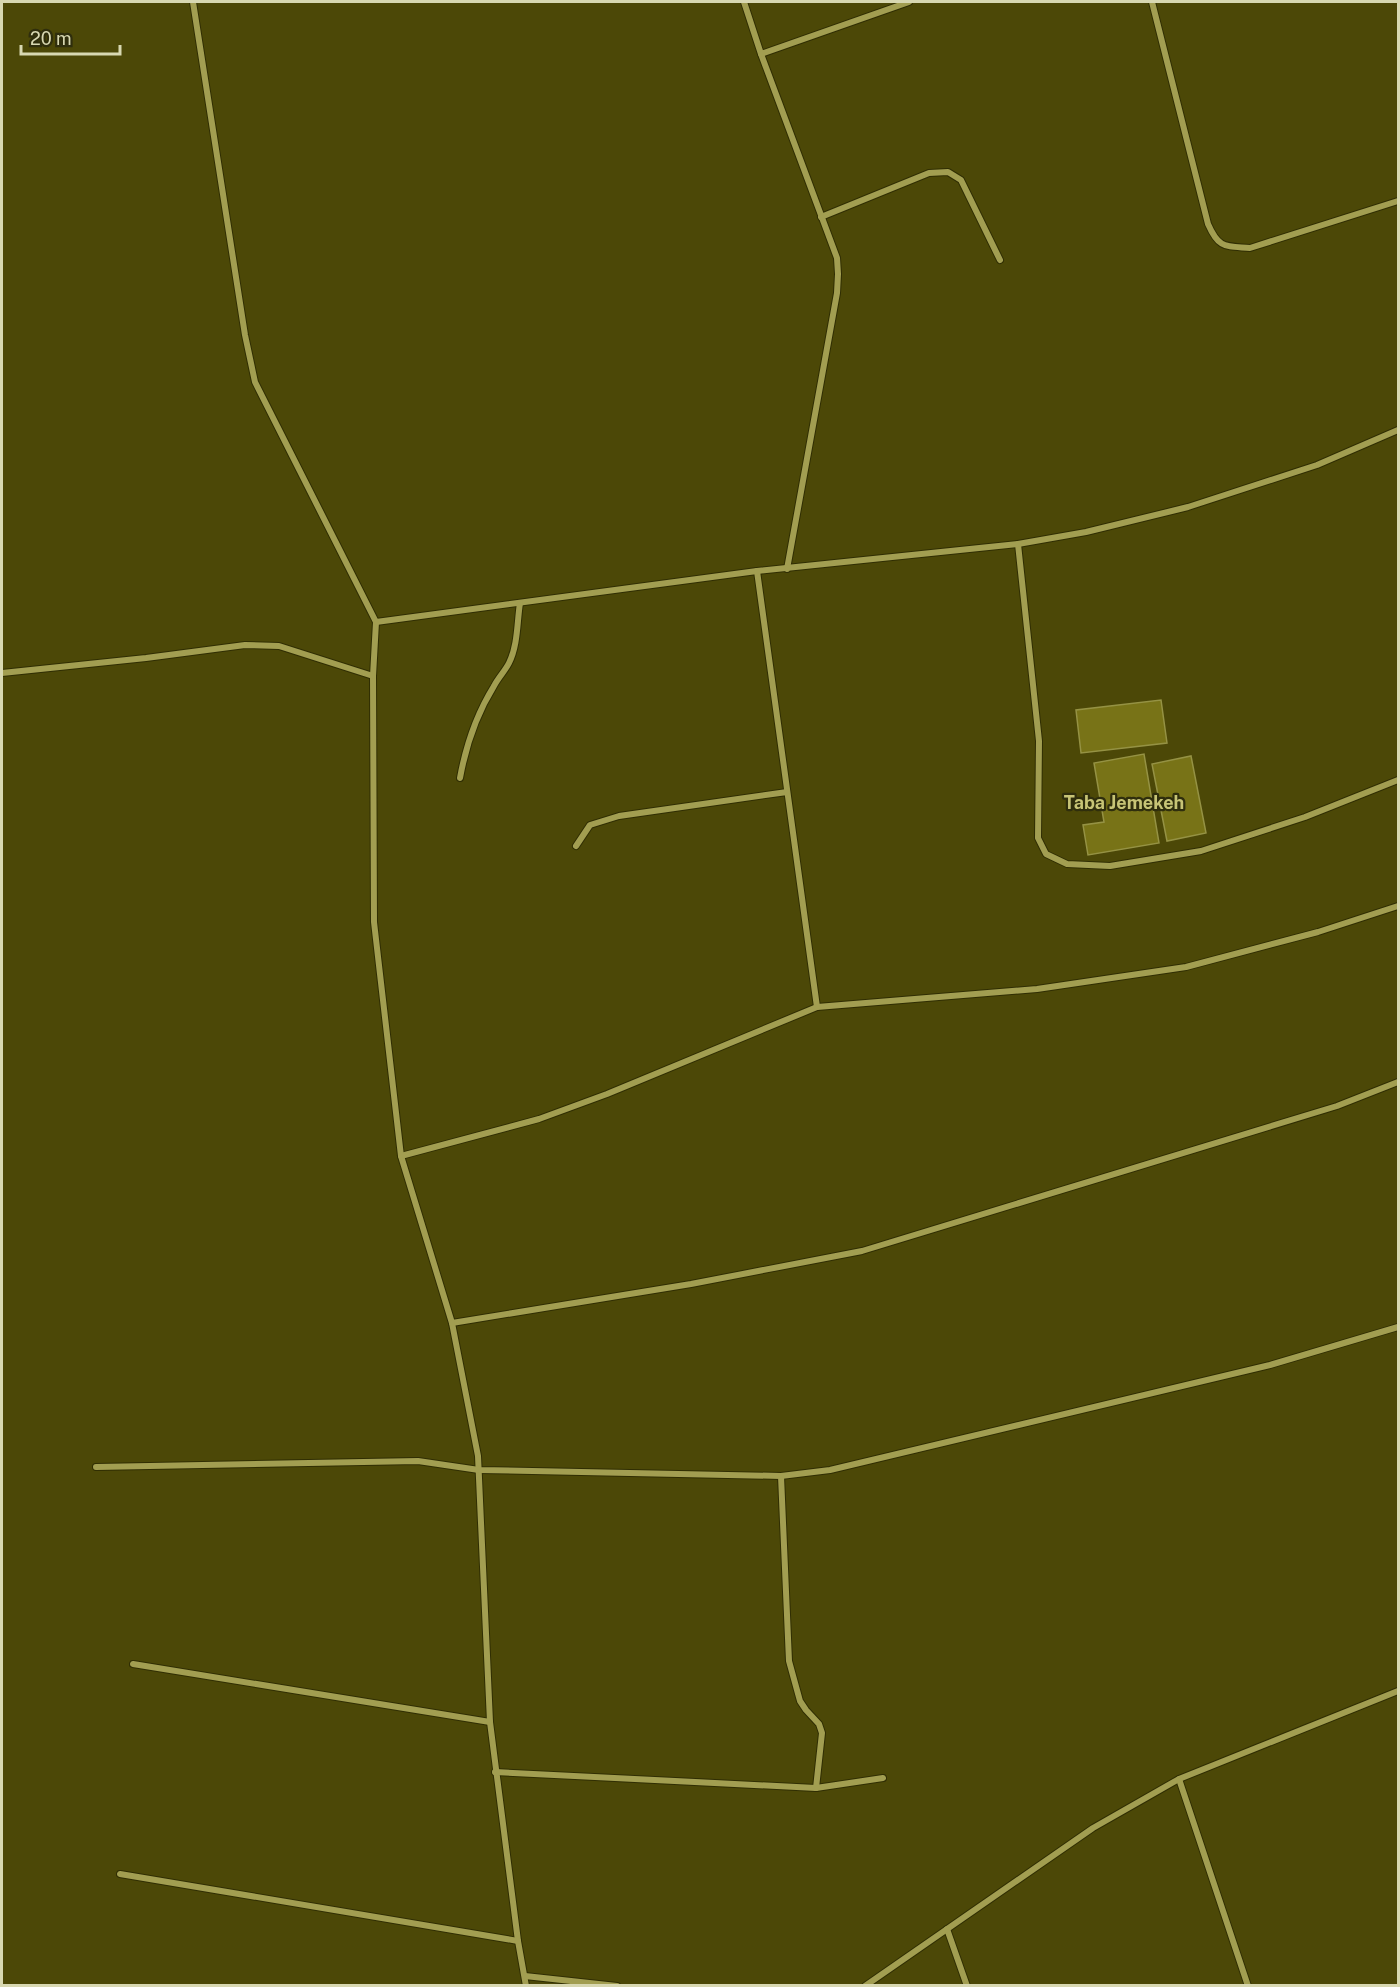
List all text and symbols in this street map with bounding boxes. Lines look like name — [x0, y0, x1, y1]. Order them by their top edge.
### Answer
scale bar — [21, 18, 120, 56]
text: 20 m — [30, 28, 72, 49]
district label: Taba Jemekeh — [1064, 792, 1184, 813]

